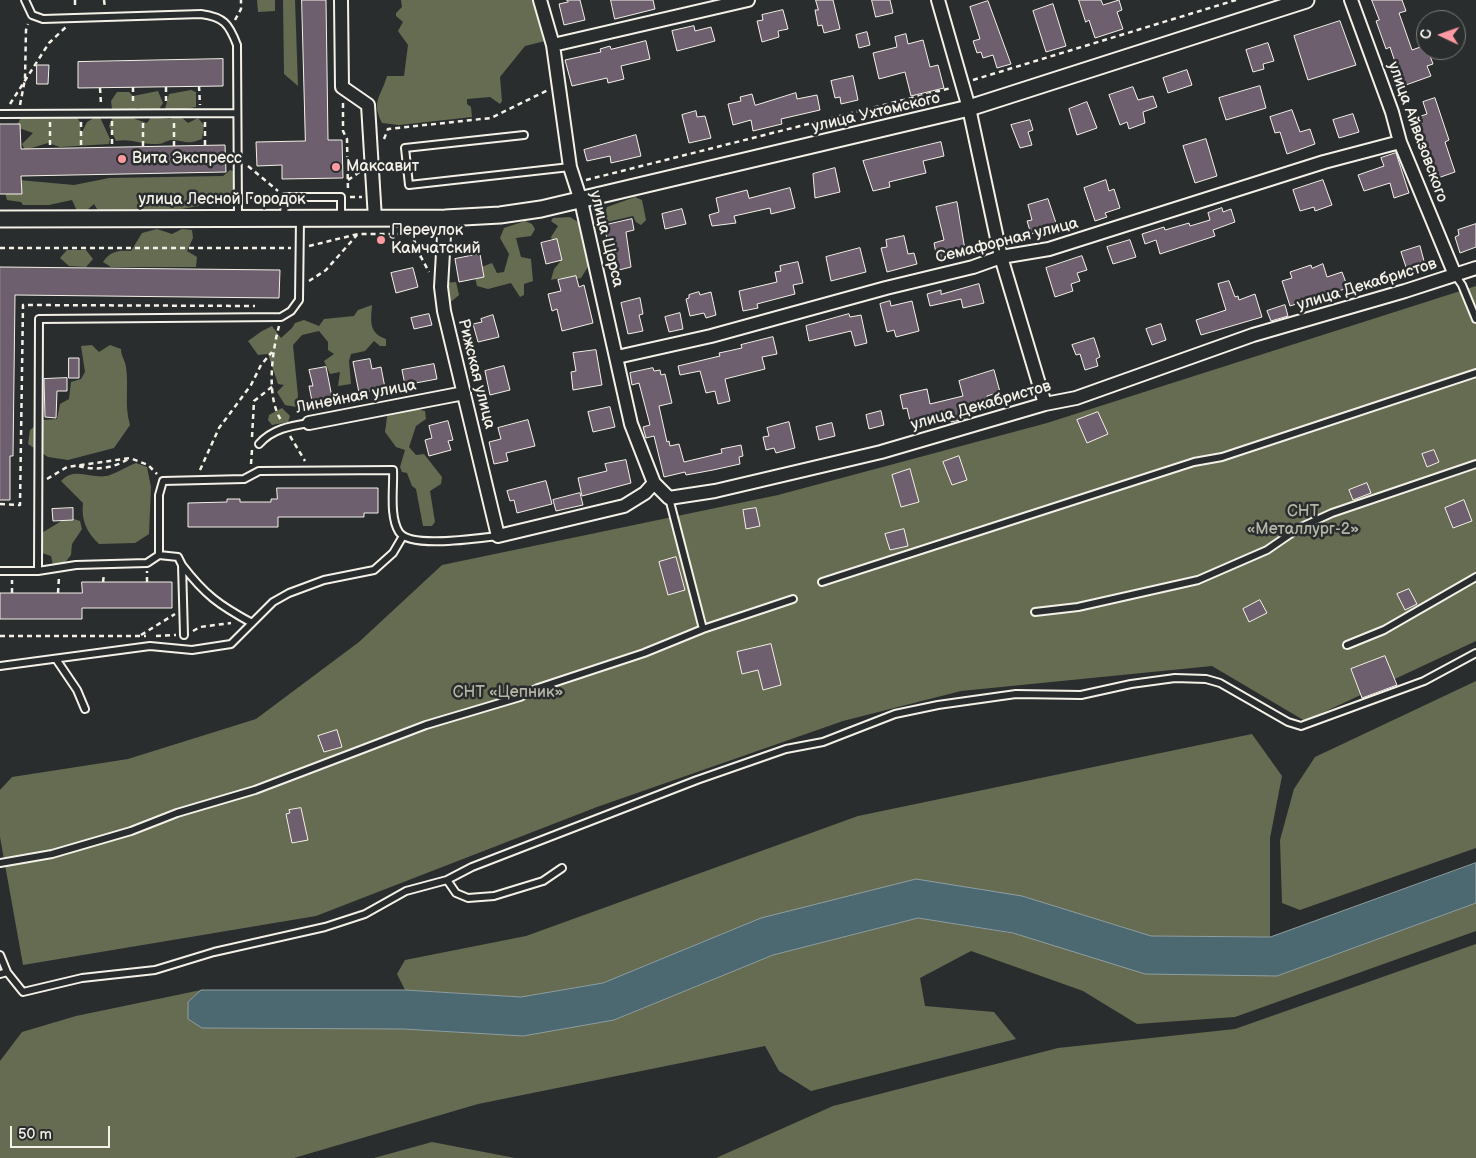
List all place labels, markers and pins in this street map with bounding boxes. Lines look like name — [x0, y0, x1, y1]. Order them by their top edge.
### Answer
place label: Вита Экспресс — [132, 149, 242, 169]
marker: Вита Экспресс — [116, 153, 128, 165]
place label: Максавит — [346, 157, 419, 177]
marker: Максавит — [330, 161, 342, 173]
place label: Переулок Камчатский — [391, 221, 481, 259]
marker: Переулок Камчатский — [375, 234, 387, 246]

